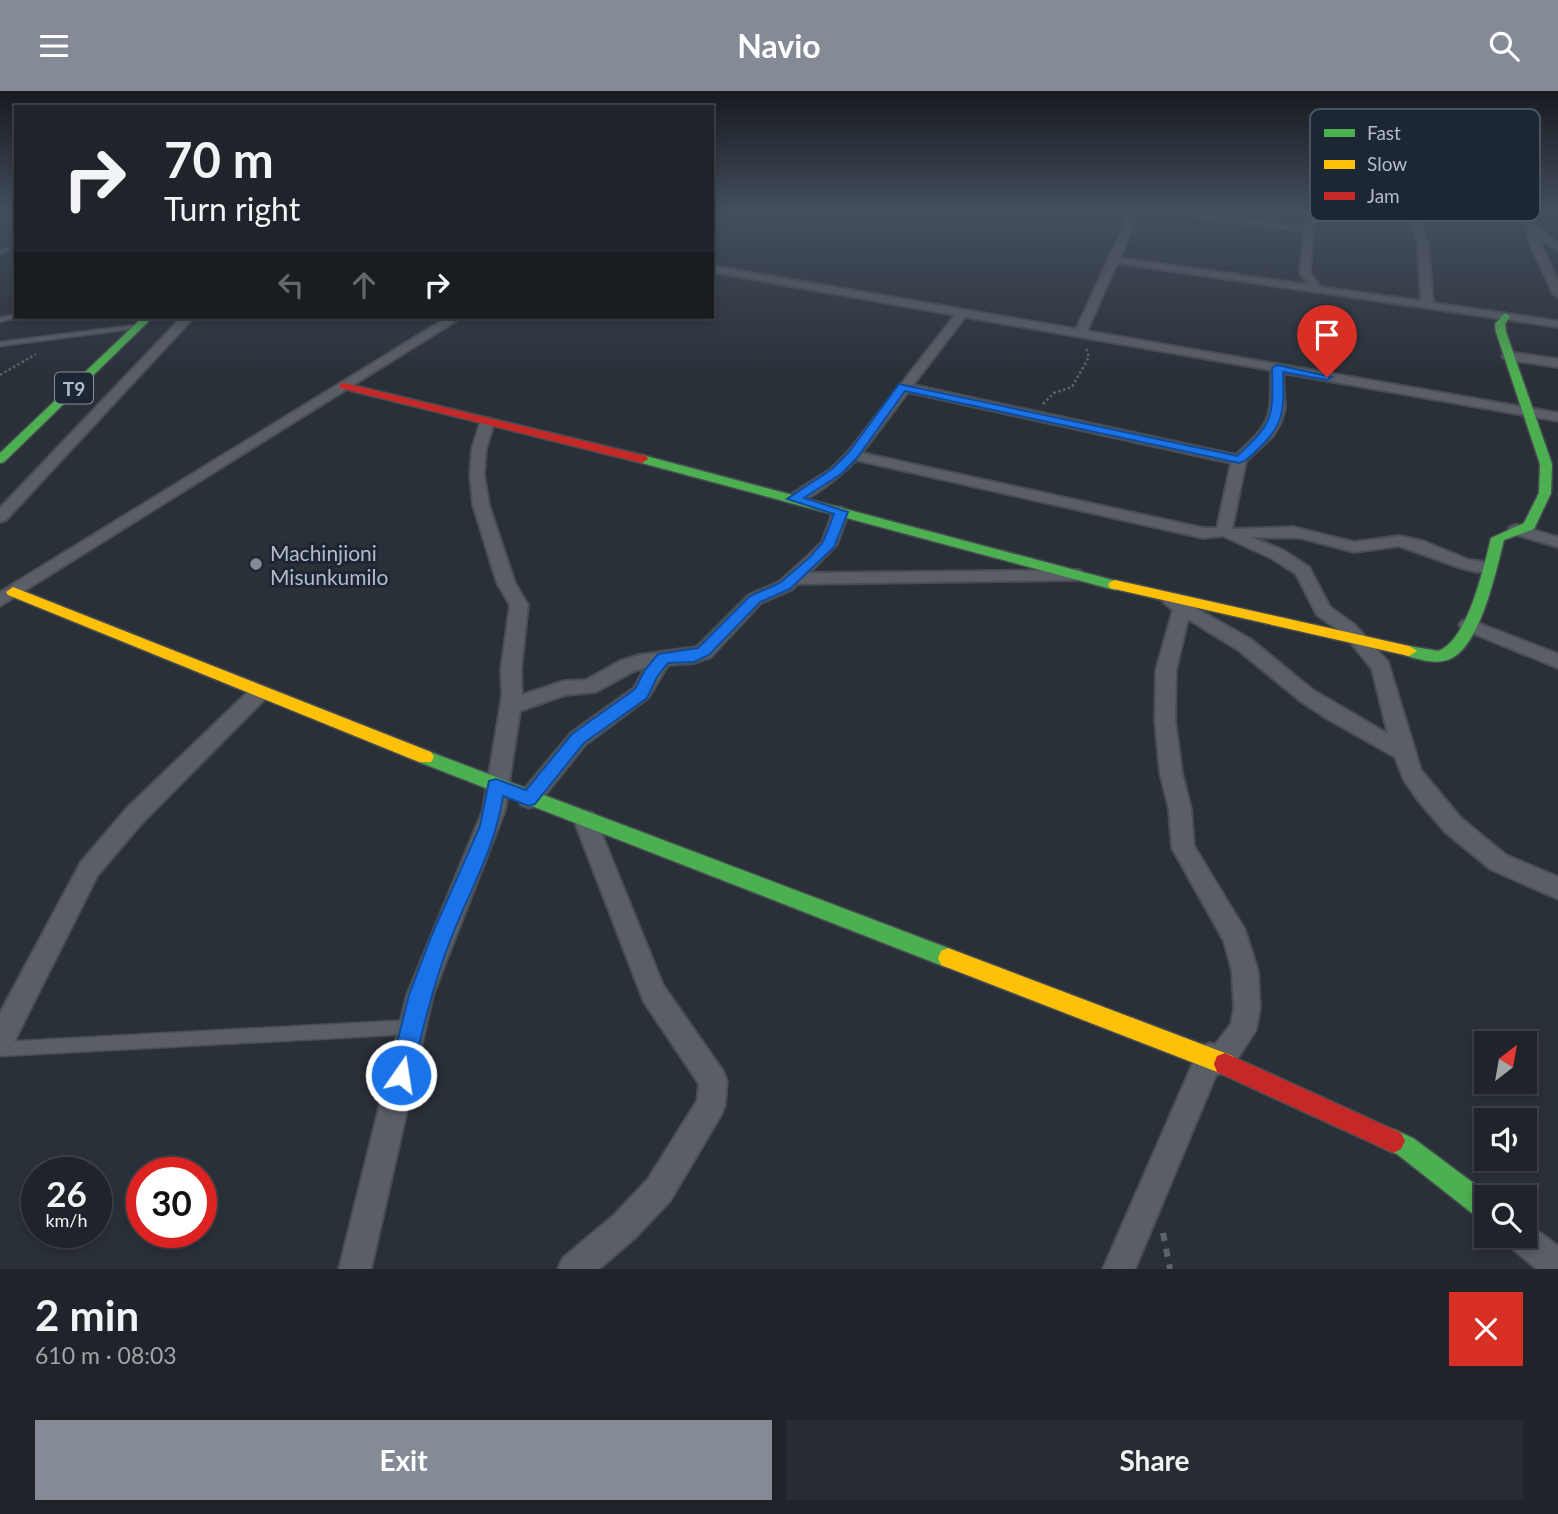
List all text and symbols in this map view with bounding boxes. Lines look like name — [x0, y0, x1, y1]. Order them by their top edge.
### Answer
text: Navio — [737, 26, 821, 65]
icon: menu — [35, 27, 73, 65]
icon: search — [1485, 27, 1523, 65]
legend — [1310, 109, 1540, 221]
text: Fast — [1367, 121, 1401, 144]
text: 70 m — [164, 130, 274, 188]
icon: right — [49, 133, 140, 224]
text: Slow — [1367, 152, 1407, 175]
text: Jam — [1367, 184, 1400, 207]
text: Turn right — [164, 189, 300, 228]
icon: left — [272, 266, 310, 304]
icon: ahead — [345, 266, 383, 304]
icon: right — [418, 266, 456, 304]
pin — [1297, 305, 1357, 377]
icon: arrive — [1308, 316, 1346, 354]
road number: T9 — [55, 373, 93, 403]
place label: Machinjioni Misunkumilo — [270, 540, 389, 589]
marker: Machinjioni Misunkumilo — [248, 556, 264, 572]
north arrow — [1474, 1031, 1536, 1094]
map controls — [1474, 1031, 1537, 1248]
position arrow — [364, 1038, 438, 1112]
button: sound — [1474, 1108, 1537, 1171]
speed limit sign: 30 — [126, 1157, 217, 1248]
text: 26 — [46, 1172, 87, 1214]
button: search — [1474, 1185, 1537, 1248]
text: km/h — [45, 1209, 88, 1231]
text: 2 min — [35, 1290, 139, 1340]
button: close — [1449, 1292, 1523, 1366]
text: 610 m · 08:03 — [35, 1341, 177, 1369]
button: Exit — [35, 1420, 772, 1500]
button: Share — [786, 1420, 1523, 1500]

